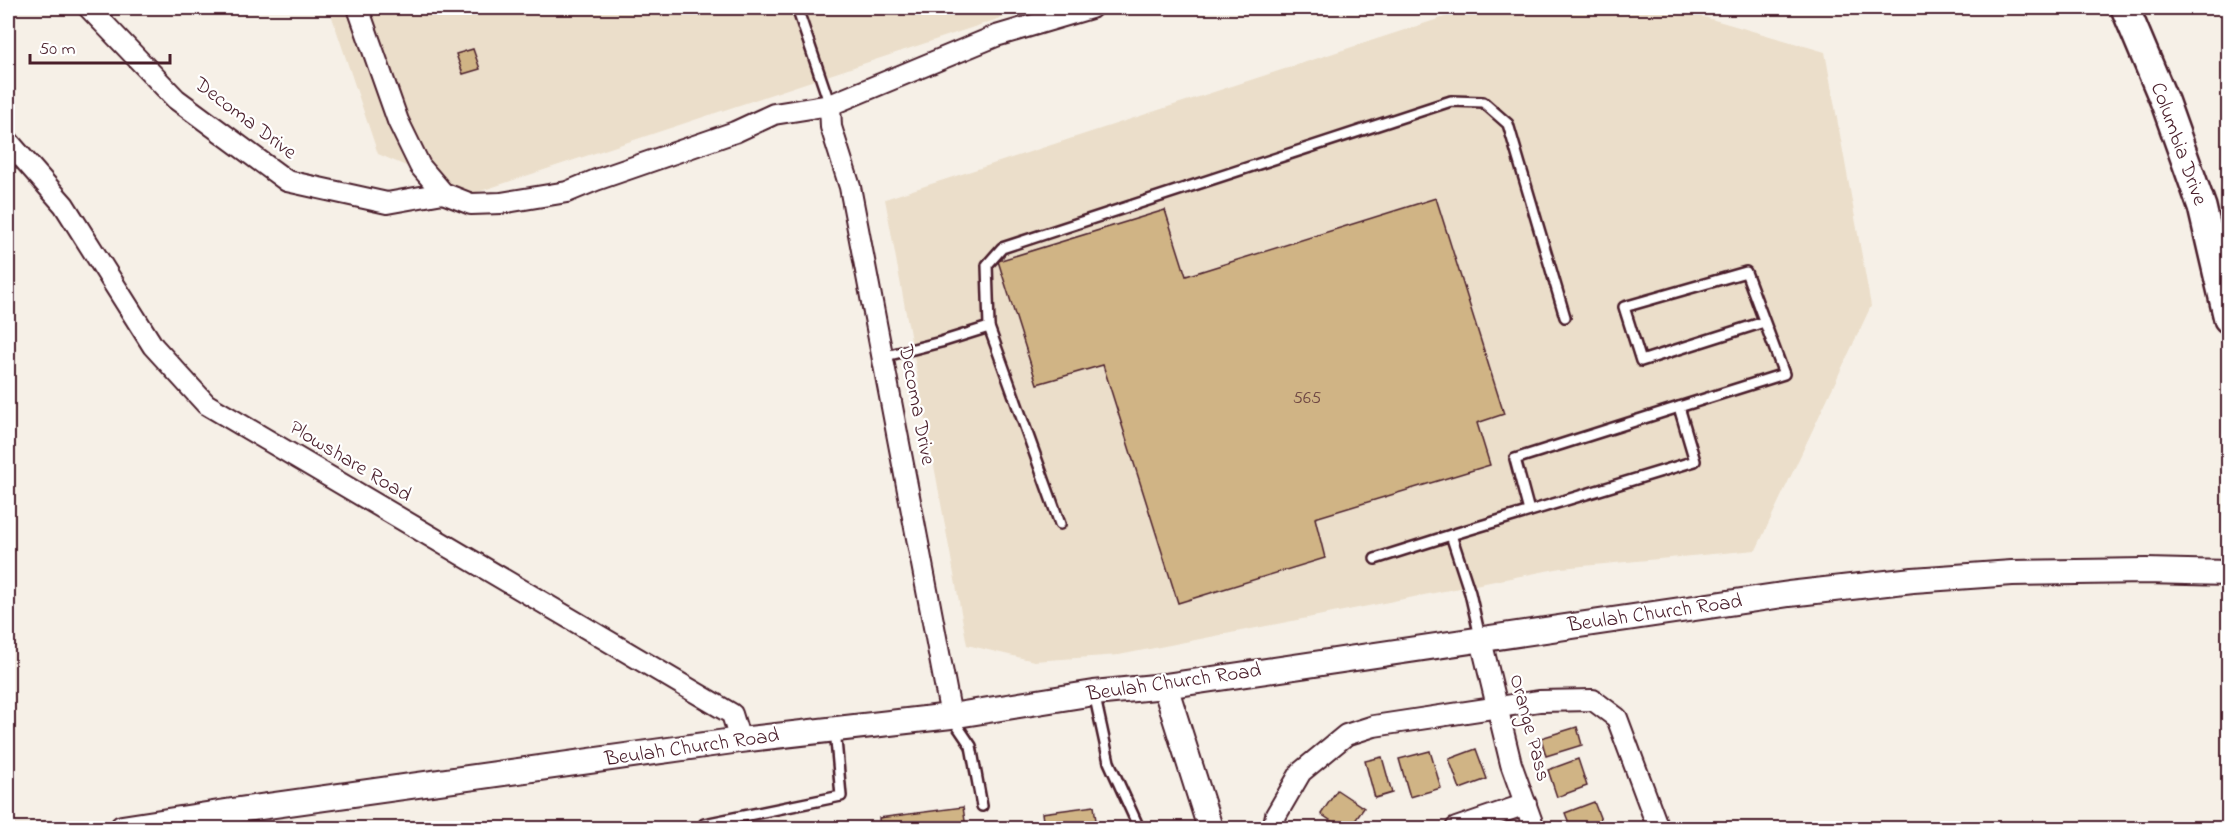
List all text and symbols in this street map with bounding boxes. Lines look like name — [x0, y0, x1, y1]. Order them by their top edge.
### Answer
scale bar — [30, 27, 170, 65]
text: 50 m — [39, 37, 76, 63]
street label: Decoma Drive — [187, 70, 303, 168]
street label: Columbia Drive — [2142, 78, 2214, 210]
street label: Decoma Drive — [889, 341, 942, 468]
house number: 565 — [1293, 386, 1321, 412]
street label: Plowshare Road — [283, 414, 417, 510]
street label: Beulah Church Road — [1565, 587, 1744, 641]
street label: Beulah Church Road — [1084, 656, 1263, 710]
street label: Orange Pass — [1498, 671, 1558, 785]
street label: Beulah Church Road — [602, 721, 781, 775]

